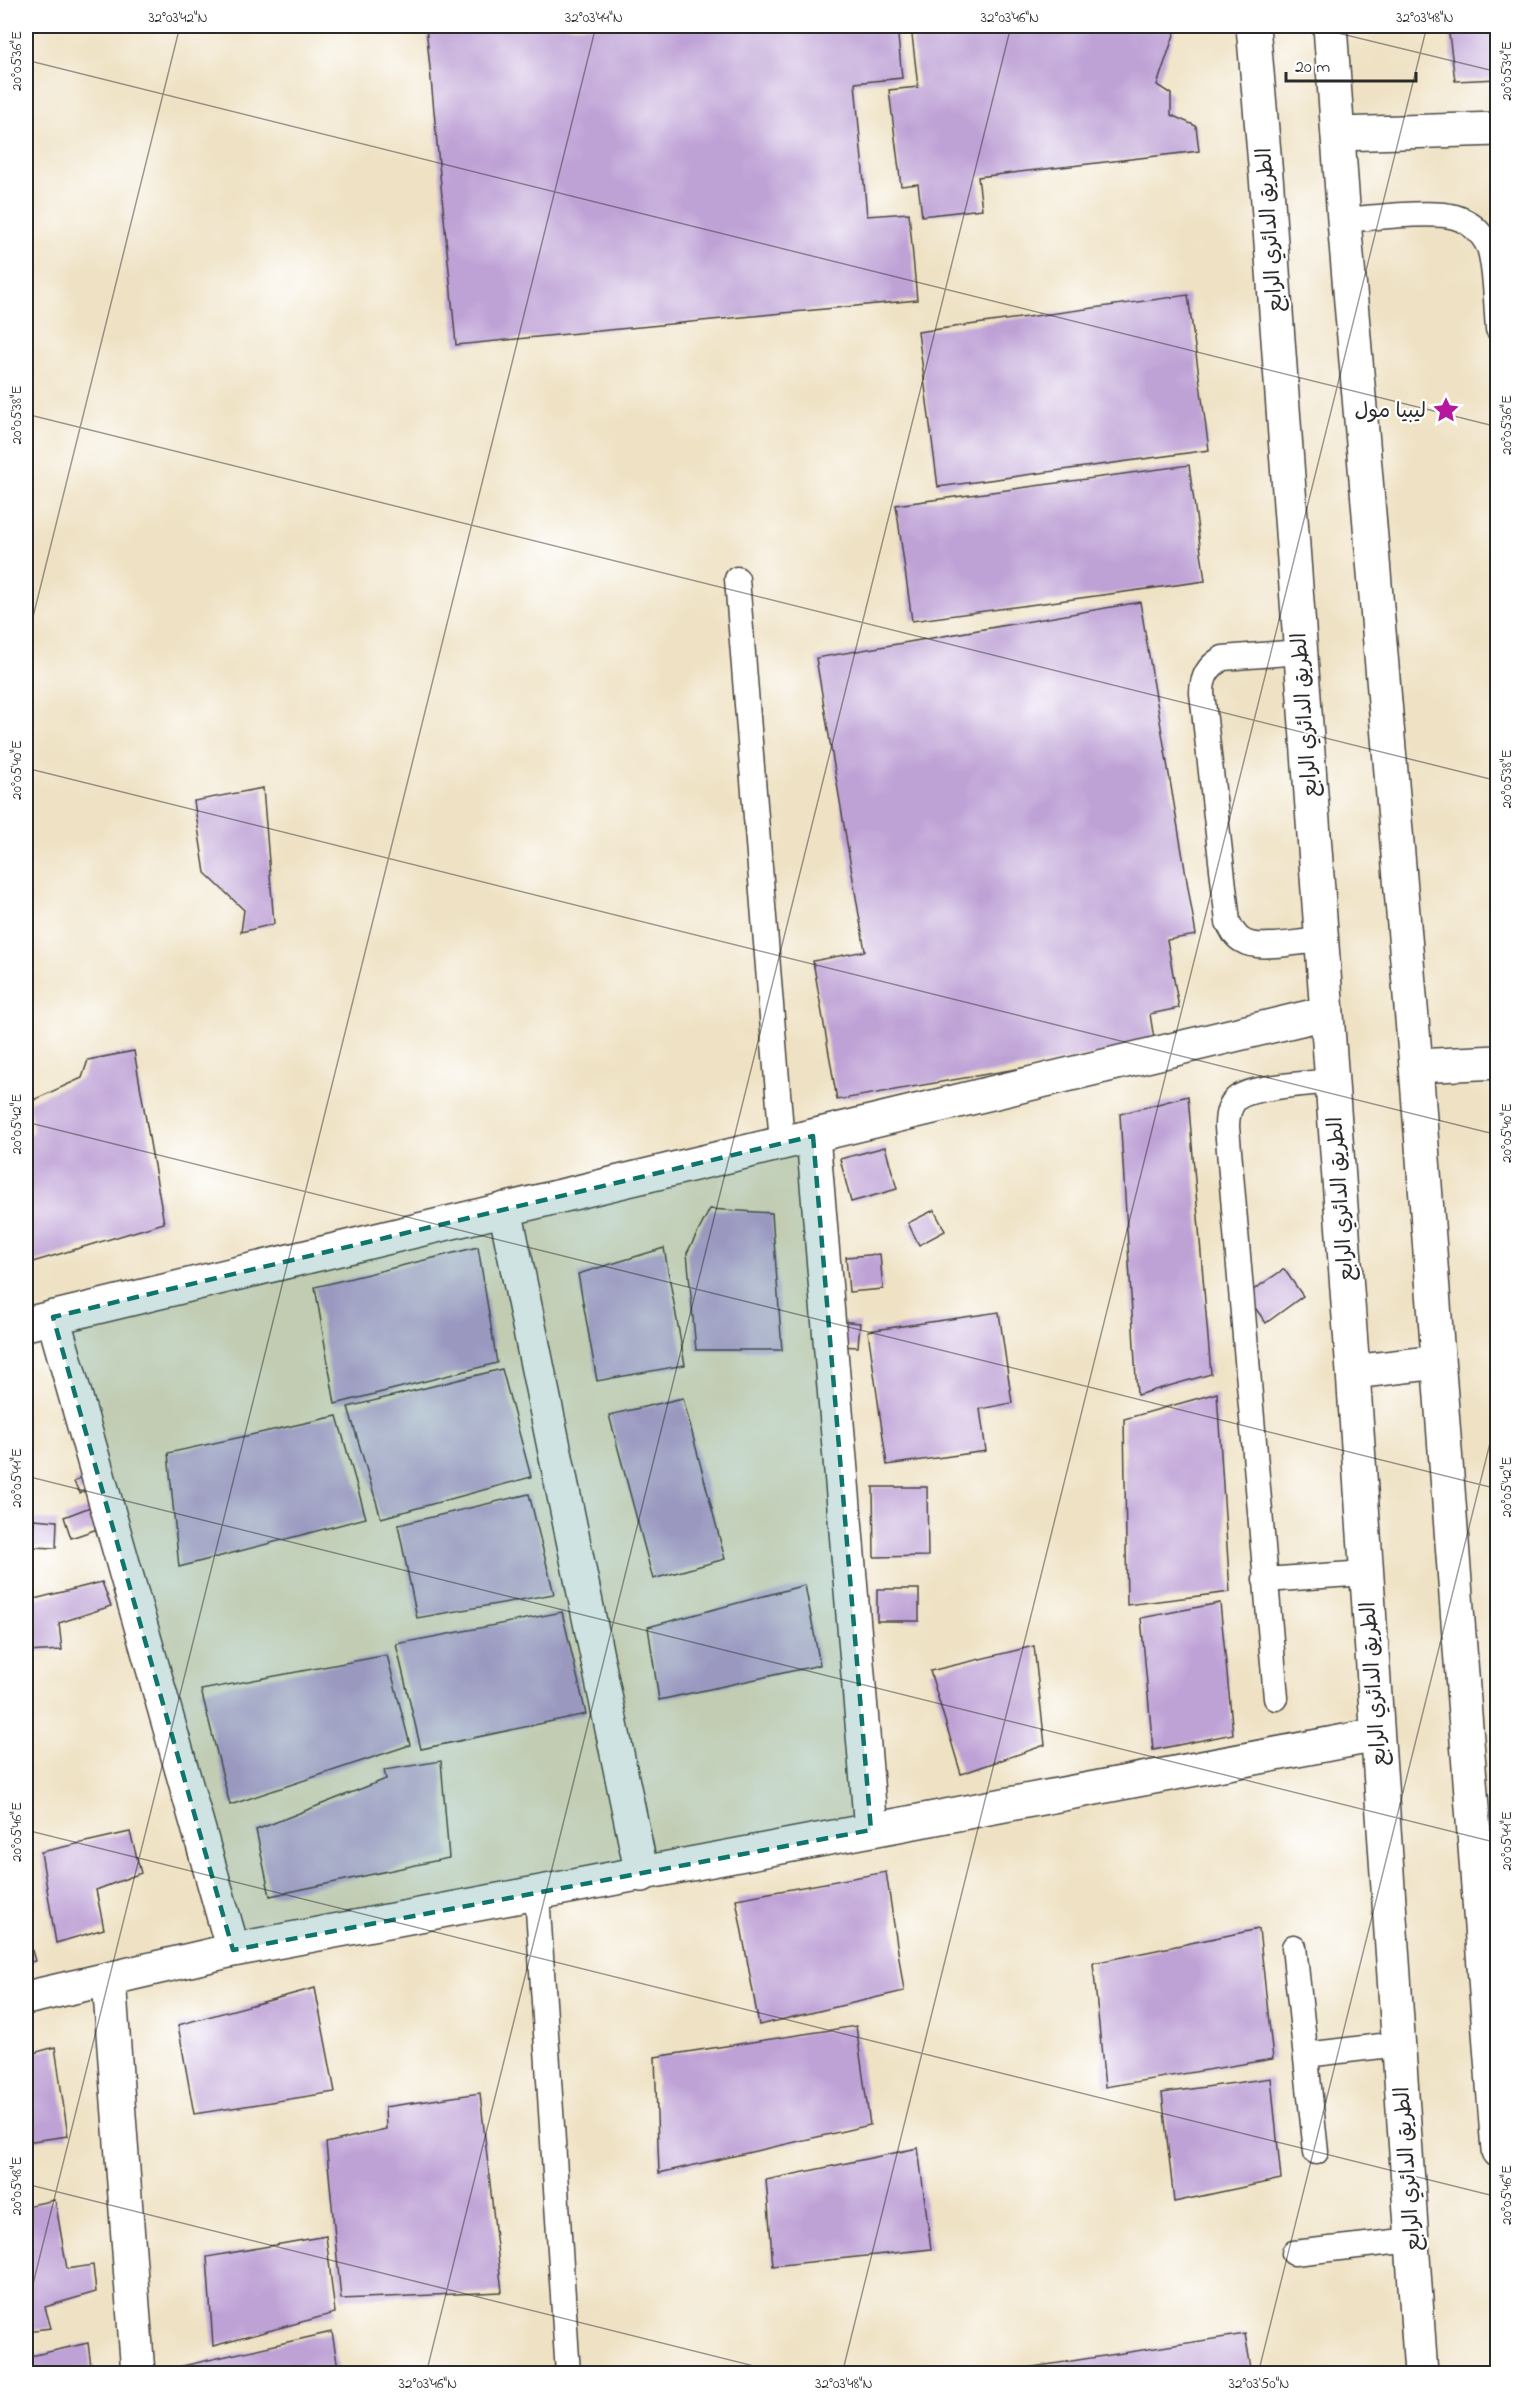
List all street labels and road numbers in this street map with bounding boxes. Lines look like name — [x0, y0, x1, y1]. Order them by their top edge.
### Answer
street label: الطريق الدائري الرابع — [1250, 147, 1292, 313]
street label: الطريق الدائري الرابع — [1285, 632, 1327, 798]
street label: الطريق الدائري الرابع — [1321, 1116, 1363, 1282]
street label: الطريق الدائري الرابع — [1354, 1601, 1396, 1767]
street label: الطريق الدائري الرابع — [1388, 2086, 1430, 2252]

